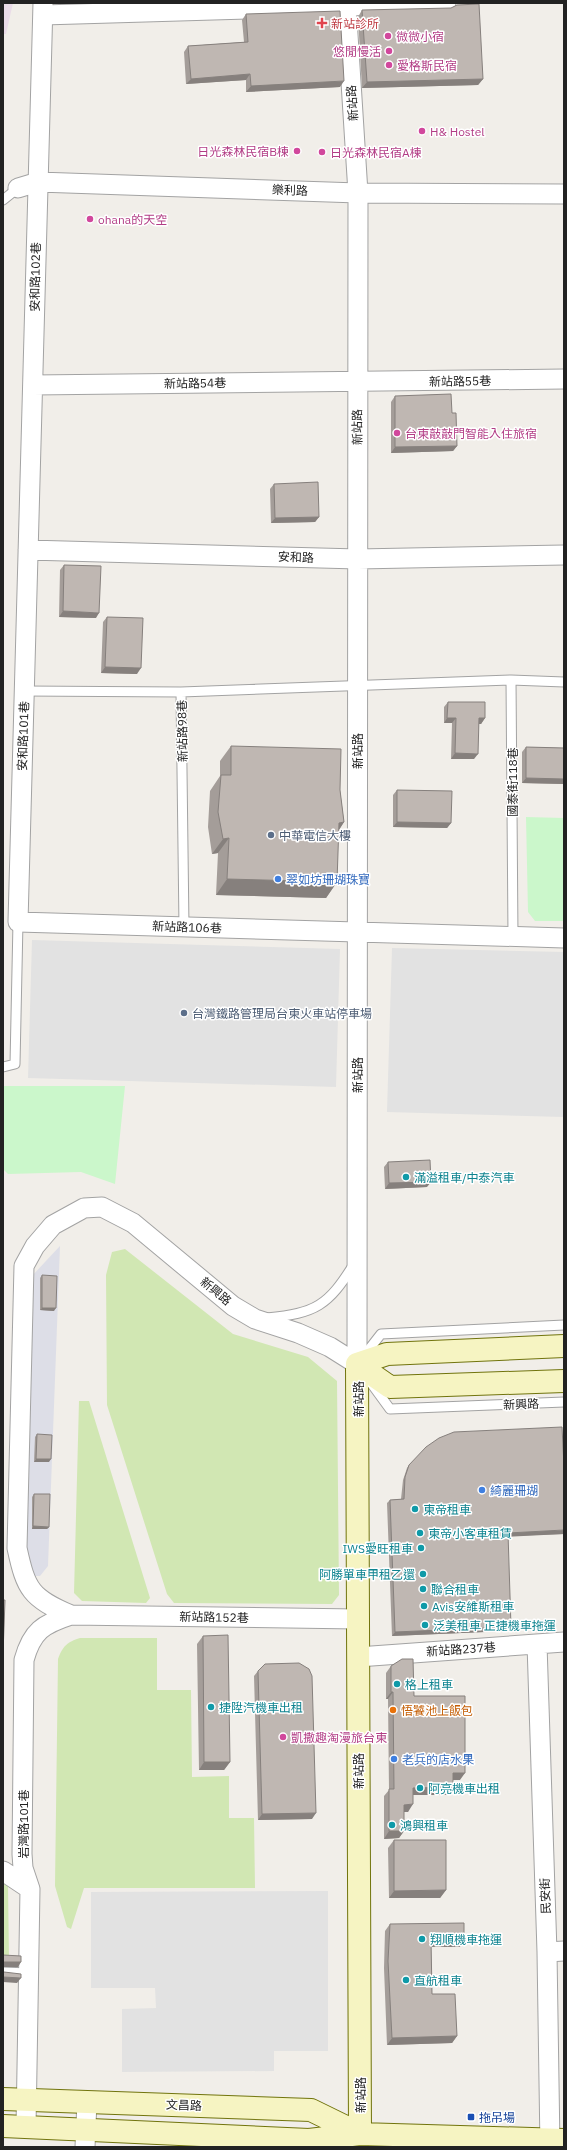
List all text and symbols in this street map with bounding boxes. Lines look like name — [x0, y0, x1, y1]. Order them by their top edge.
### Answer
place label: 新站診所 — [331, 16, 379, 31]
marker: 新站診所 — [316, 17, 328, 29]
place label: 微微小宿 — [396, 29, 444, 44]
marker: 微微小宿 — [383, 31, 393, 41]
place label: 悠閒慢活 — [333, 44, 381, 59]
marker: 悠閒慢活 — [384, 46, 394, 56]
place label: 愛格斯民宿 — [397, 58, 457, 73]
marker: 愛格斯民宿 — [384, 60, 394, 70]
street label: 新站路 — [343, 85, 361, 121]
place label: H& Hostel — [430, 124, 485, 139]
marker: H& Hostel — [417, 126, 427, 136]
place label: 日光森林民宿B棟 — [197, 144, 289, 159]
place label: 日光森林民宿A棟 — [330, 145, 422, 160]
marker: 日光森林民宿B棟 — [292, 146, 302, 156]
marker: 日光森林民宿A棟 — [317, 147, 327, 157]
street label: 樂利路 — [272, 182, 308, 198]
place label: ohana的天空 — [98, 212, 167, 227]
marker: ohana的天空 — [85, 214, 95, 224]
street label: 安和路102巷 — [27, 242, 43, 312]
street label: 新站路55巷 — [429, 373, 491, 389]
street label: 新站路54巷 — [164, 375, 226, 391]
street label: 新站路 — [349, 409, 365, 445]
place label: 台東敲敲門智能入住旅宿 — [405, 426, 537, 441]
marker: 台東敲敲門智能入住旅宿 — [392, 428, 402, 438]
street label: 安和路 — [278, 549, 314, 565]
street label: 新站路98巷 — [174, 700, 190, 762]
street label: 安和路101巷 — [14, 701, 32, 771]
street label: 新站路 — [350, 733, 365, 769]
street label: 國泰街118巷 — [505, 747, 520, 817]
place label: 中華電信大樓 — [279, 828, 351, 843]
marker: 中華電信大樓 — [266, 830, 276, 840]
place label: 翠如坊珊瑚珠寶 — [286, 872, 370, 887]
marker: 翠如坊珊瑚珠寶 — [273, 874, 283, 884]
street label: 新站路106巷 — [152, 918, 222, 936]
place label: 台灣鐵路管理局台東火車站停車場 — [192, 1006, 372, 1021]
marker: 台灣鐵路管理局台東火車站停車場 — [179, 1008, 189, 1018]
street label: 新站路 — [350, 1057, 365, 1093]
place label: 滿溢租車/中泰汽車 — [414, 1170, 515, 1185]
marker: 滿溢租車/中泰汽車 — [401, 1172, 411, 1182]
street label: 新興路 — [197, 1274, 235, 1308]
street label: 新站路 — [351, 1381, 366, 1417]
street label: 新興路 — [503, 1396, 539, 1412]
place label: 綺麗珊瑚 — [490, 1483, 538, 1498]
marker: 綺麗珊瑚 — [477, 1485, 487, 1495]
place label: 東帝租車 — [423, 1502, 471, 1517]
marker: 東帝租車 — [410, 1504, 420, 1514]
place label: 東帝小客車租賃 — [428, 1526, 512, 1541]
marker: 東帝小客車租賃 — [415, 1528, 425, 1538]
place label: IWS愛旺租車 — [343, 1541, 413, 1556]
marker: IWS愛旺租車 — [416, 1543, 426, 1553]
place label: 阿勝單車甲租乙還 — [319, 1567, 415, 1582]
marker: 阿勝單車甲租乙還 — [418, 1569, 428, 1579]
place label: 聯合租車 — [431, 1582, 479, 1597]
marker: 聯合租車 — [418, 1584, 428, 1594]
place label: Avis安維斯租車 — [432, 1599, 514, 1614]
marker: Avis安維斯租車 — [419, 1601, 429, 1611]
street label: 新站路152巷 — [179, 1609, 249, 1625]
place label: 泛美租車 正捷機車拖運 — [433, 1618, 556, 1633]
marker: 泛美租車 正捷機車拖運 — [420, 1620, 430, 1630]
street label: 新站路237巷 — [426, 1639, 496, 1659]
place label: 格上租車 — [405, 1677, 453, 1692]
marker: 格上租車 — [392, 1679, 402, 1689]
place label: 捷陞汽機車出租 — [219, 1700, 303, 1715]
marker: 捷陞汽機車出租 — [206, 1702, 216, 1712]
place label: 悟饕池上飯包 — [401, 1703, 473, 1718]
marker: 悟饕池上飯包 — [388, 1705, 398, 1715]
place label: 凱撒趣淘漫旅台東 — [291, 1730, 387, 1745]
marker: 凱撒趣淘漫旅台東 — [278, 1732, 288, 1742]
place label: 老兵的店水果 — [402, 1752, 474, 1767]
street label: 新站路 — [351, 1753, 366, 1789]
marker: 老兵的店水果 — [389, 1754, 399, 1764]
place label: 阿亮機車出租 — [428, 1781, 500, 1796]
marker: 阿亮機車出租 — [415, 1783, 425, 1793]
street label: 岩灣路101巷 — [16, 1789, 31, 1859]
place label: 鴻興租車 — [400, 1818, 448, 1833]
marker: 鴻興租車 — [387, 1820, 397, 1830]
street label: 民安街 — [537, 1878, 553, 1914]
place label: 翔順機車拖運 — [430, 1932, 502, 1947]
marker: 翔順機車拖運 — [417, 1934, 427, 1944]
place label: 直航租車 — [414, 1973, 462, 1988]
marker: 直航租車 — [401, 1975, 411, 1985]
street label: 新站路 — [353, 2077, 368, 2113]
street label: 文昌路 — [166, 2097, 202, 2113]
place label: 拖吊場 — [479, 2110, 515, 2125]
marker: 拖吊場 — [466, 2112, 476, 2122]

